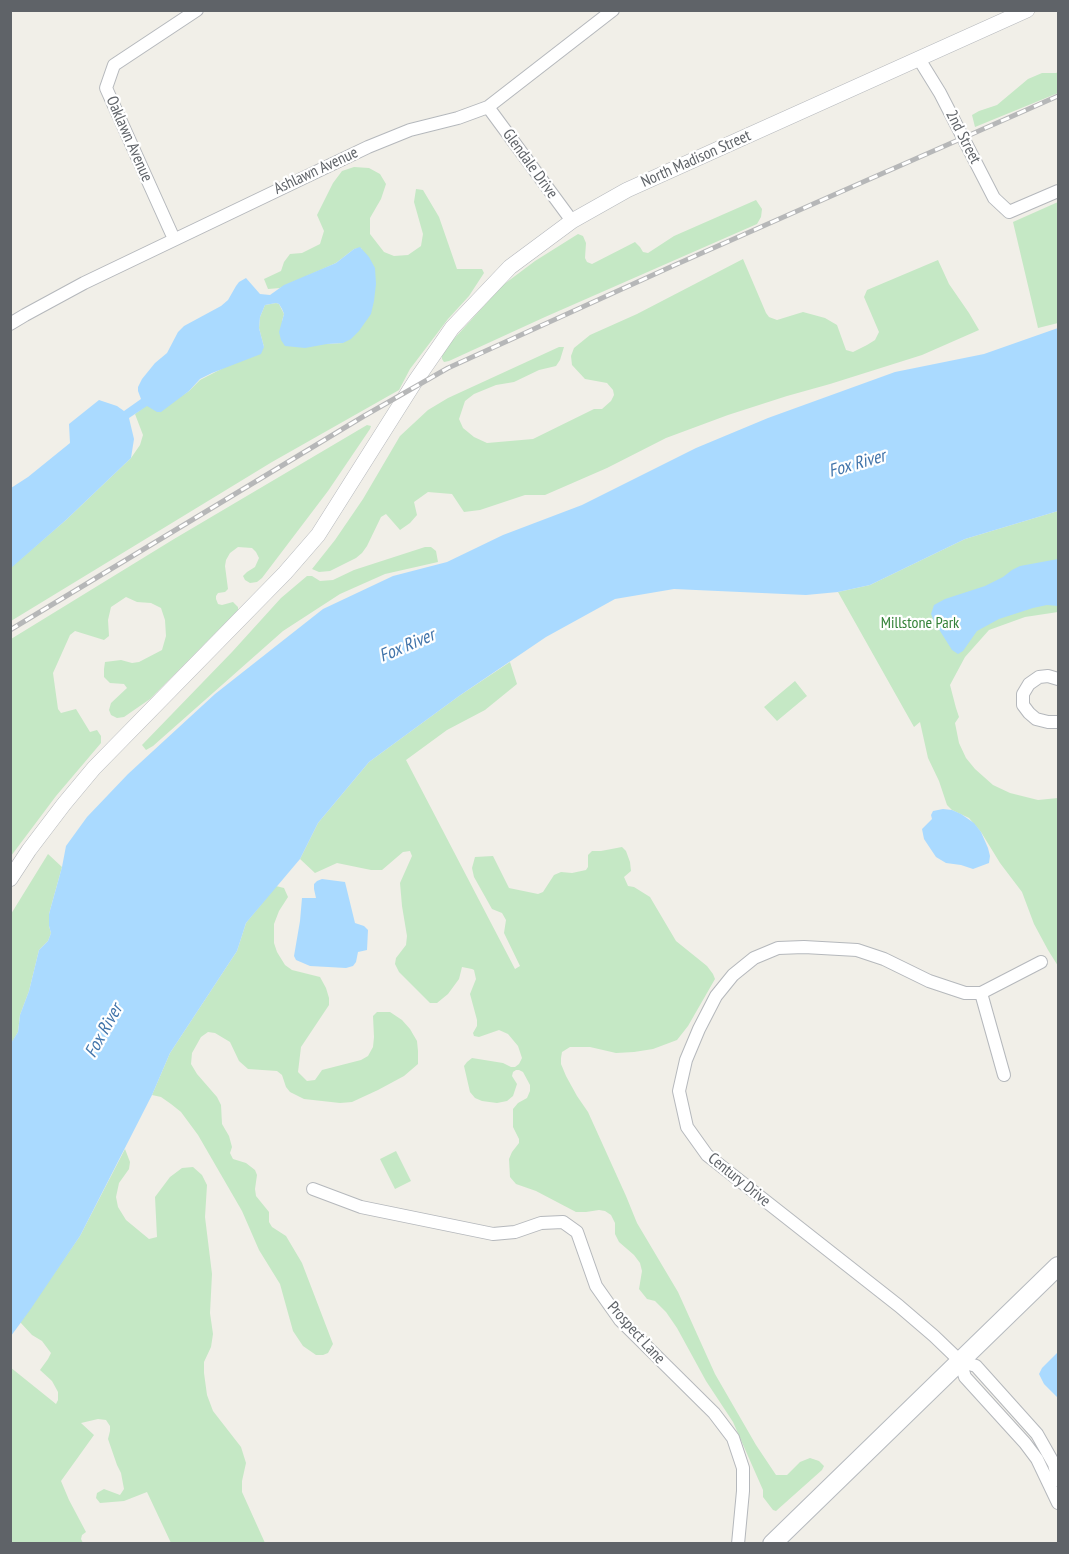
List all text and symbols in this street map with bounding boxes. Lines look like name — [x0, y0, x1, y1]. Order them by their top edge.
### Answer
street label: Oaklawn Avenue — [102, 93, 156, 185]
street label: 2nd Street — [941, 107, 985, 167]
street label: Glendale Drive — [498, 125, 562, 203]
street label: North Madison Street — [638, 126, 754, 192]
street label: Ashlawn Avenue — [271, 143, 361, 199]
water label: Fox River — [826, 446, 888, 482]
park label: Millstone Park — [881, 613, 959, 633]
water label: Fox River — [376, 625, 438, 667]
water label: Fox River — [80, 1000, 128, 1062]
street label: Century Drive — [704, 1149, 774, 1211]
street label: Prospect Lane — [603, 1298, 669, 1368]

